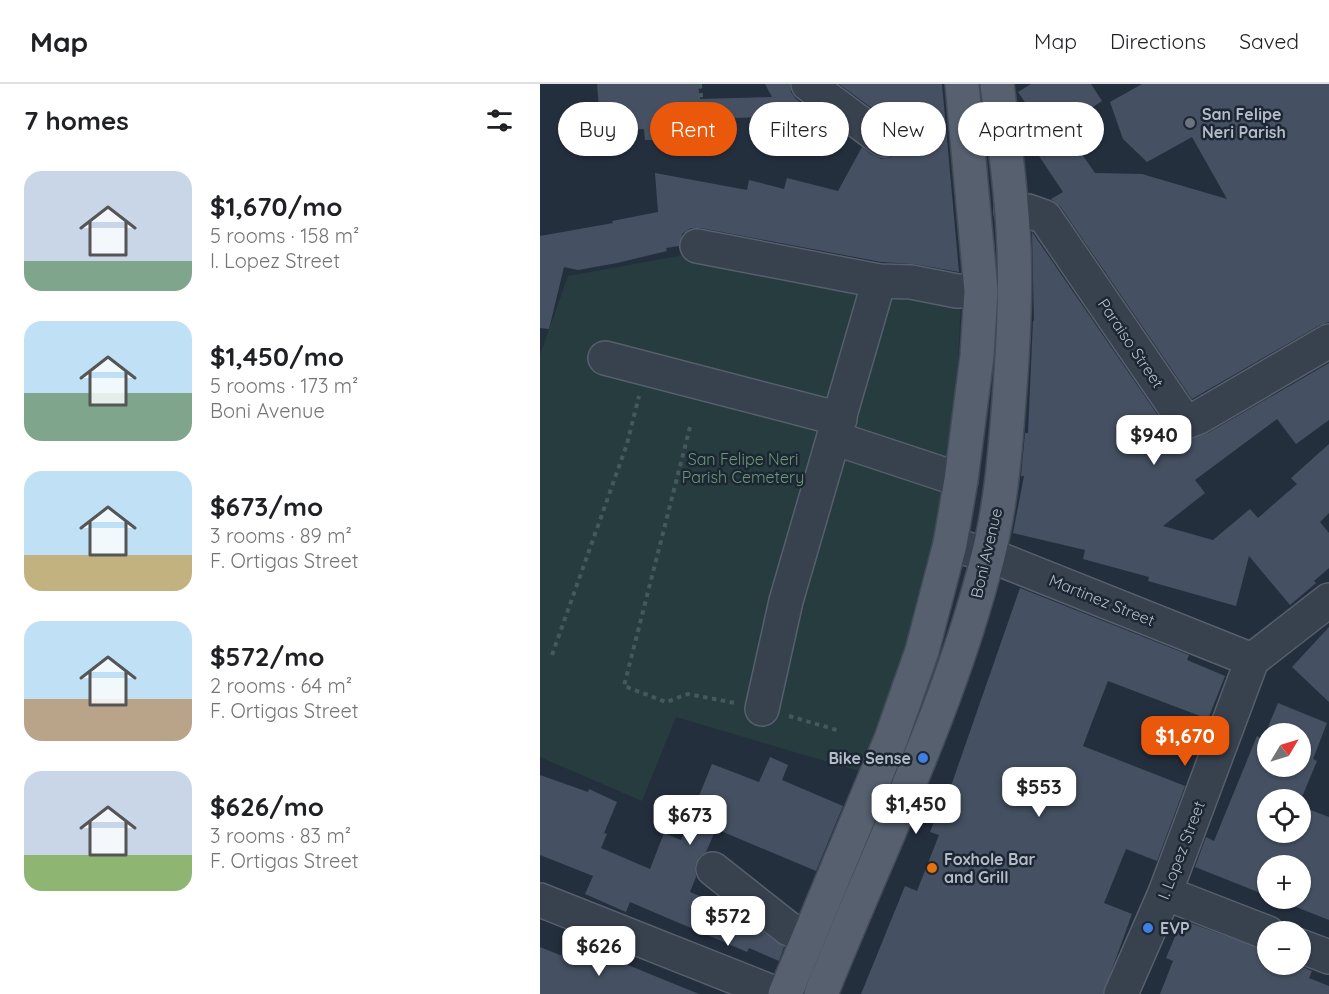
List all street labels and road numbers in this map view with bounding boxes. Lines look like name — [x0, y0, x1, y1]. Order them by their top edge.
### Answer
street label: Paraiso Street — [1094, 294, 1168, 392]
street label: Boni Avenue — [966, 506, 1006, 600]
street label: Martinez Street — [1046, 570, 1158, 630]
street label: I. Lopez Street — [1153, 798, 1209, 902]

